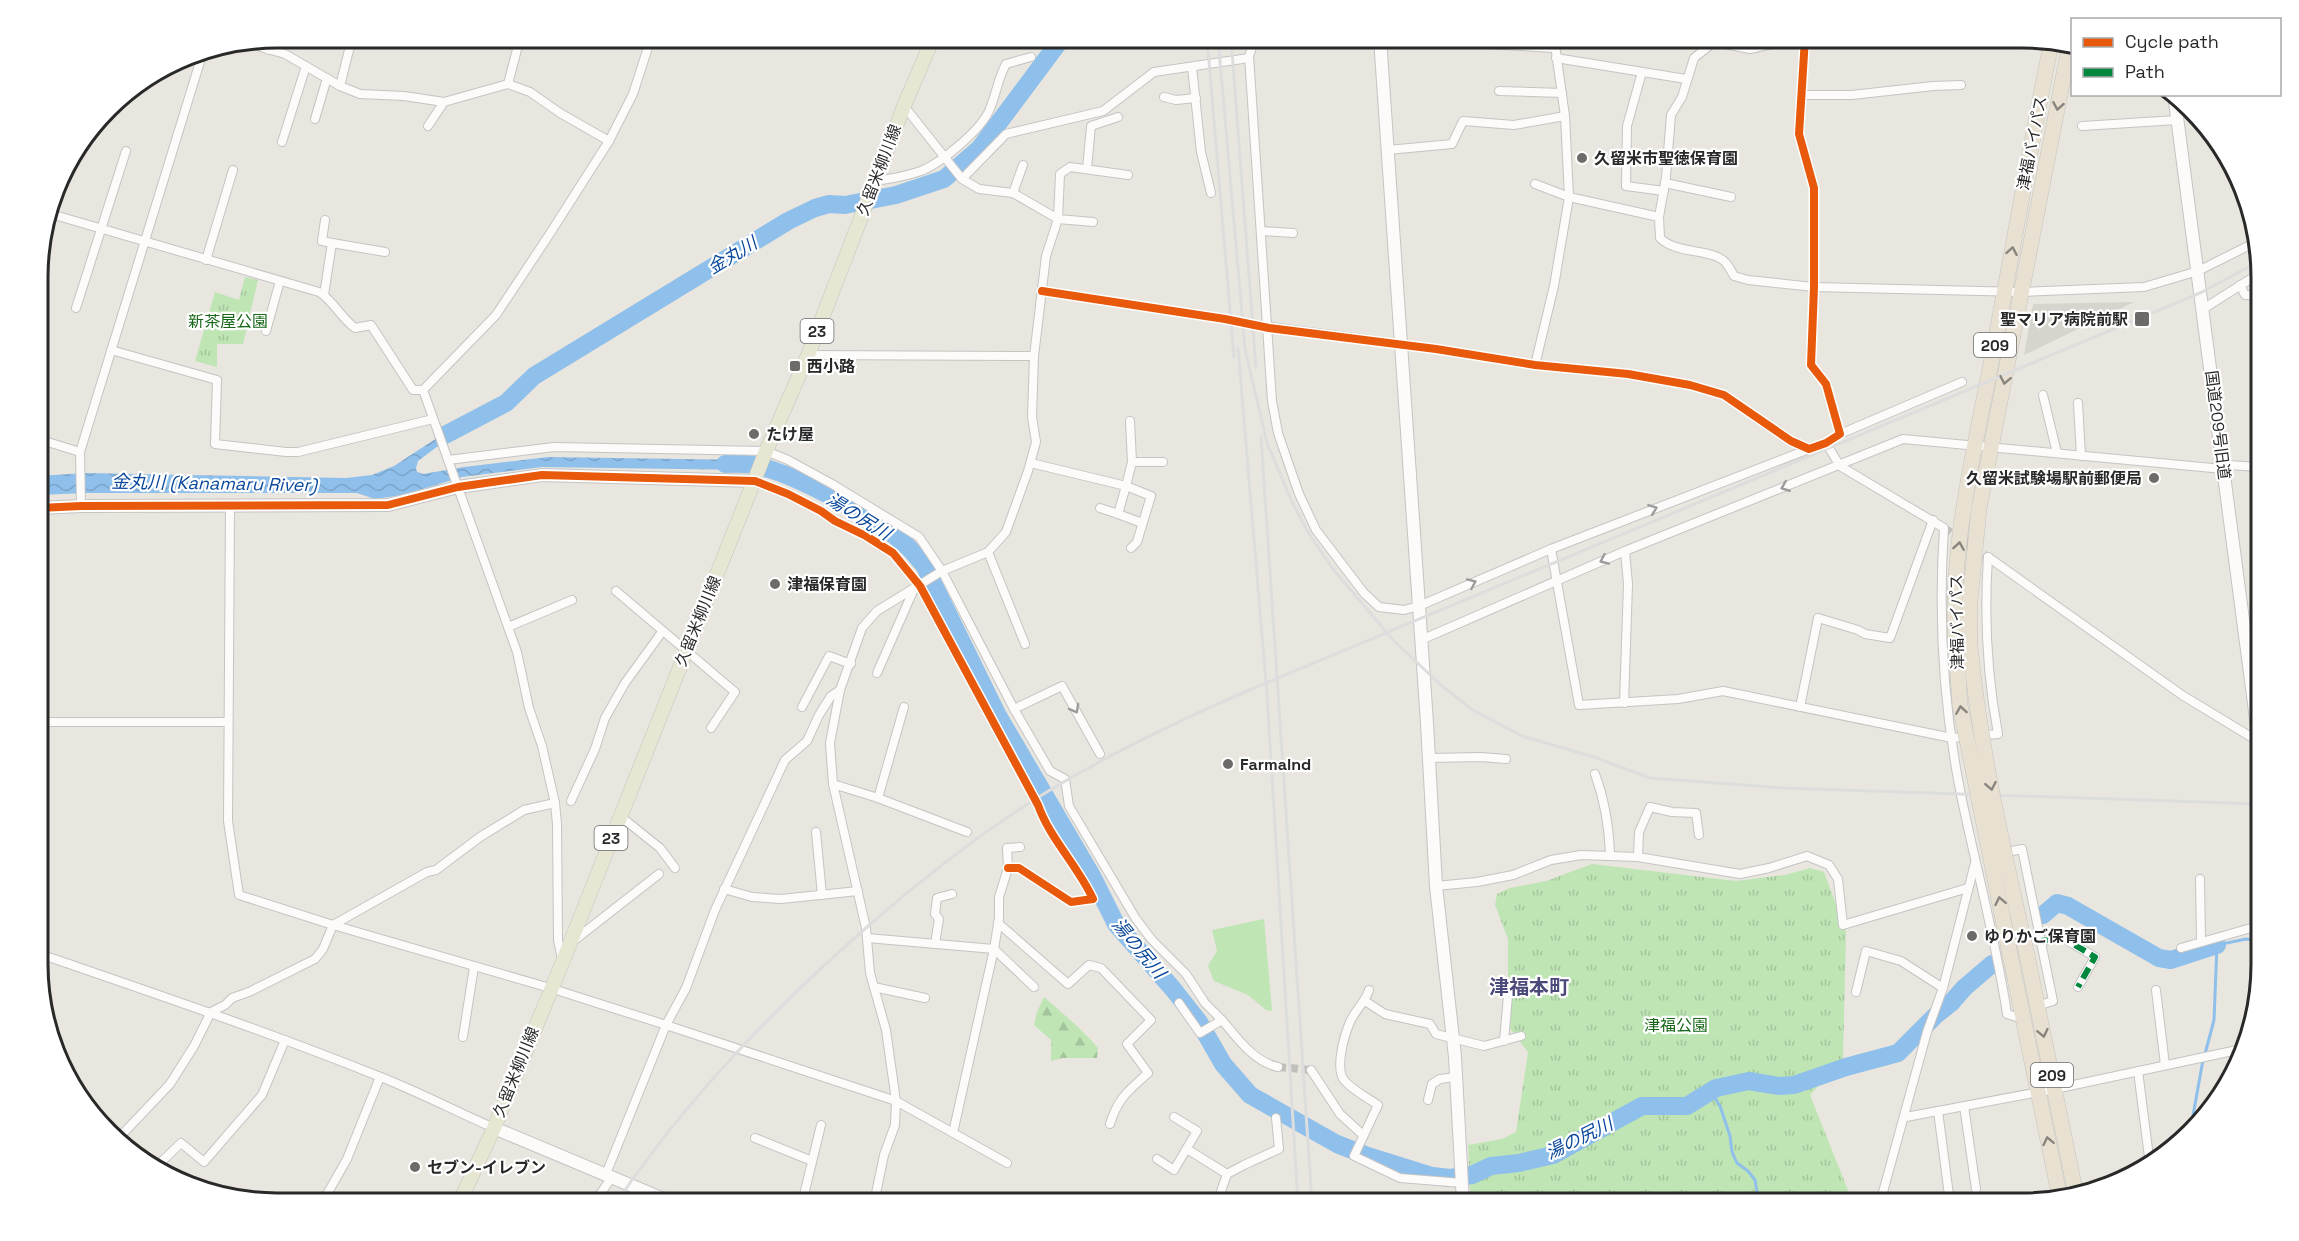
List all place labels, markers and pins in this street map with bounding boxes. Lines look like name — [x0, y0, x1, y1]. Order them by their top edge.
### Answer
place label: 久留米市聖徳保育園 — [1594, 148, 1738, 169]
marker: 久留米市聖徳保育園 — [1575, 151, 1589, 165]
place label: 聖マリア病院前駅 — [2000, 309, 2128, 330]
marker: 聖マリア病院前駅 — [2133, 310, 2151, 328]
place label: 西小路 — [807, 356, 855, 377]
marker: 西小路 — [788, 359, 802, 373]
place label: たけ屋 — [766, 424, 814, 445]
marker: たけ屋 — [747, 427, 761, 441]
place label: 久留米試験場駅前郵便局 — [1966, 468, 2142, 489]
marker: 久留米試験場駅前郵便局 — [2147, 471, 2161, 485]
place label: 津福保育園 — [787, 574, 867, 595]
marker: 津福保育園 — [768, 577, 782, 591]
place label: Farmalnd — [1240, 754, 1311, 775]
marker: Farmalnd — [1221, 757, 1235, 771]
place label: ゆりかご保育園 — [1984, 926, 2096, 947]
marker: ゆりかご保育園 — [1965, 929, 1979, 943]
place label: セブン-イレブン — [427, 1157, 546, 1178]
marker: セブン-イレブン — [408, 1160, 422, 1174]

